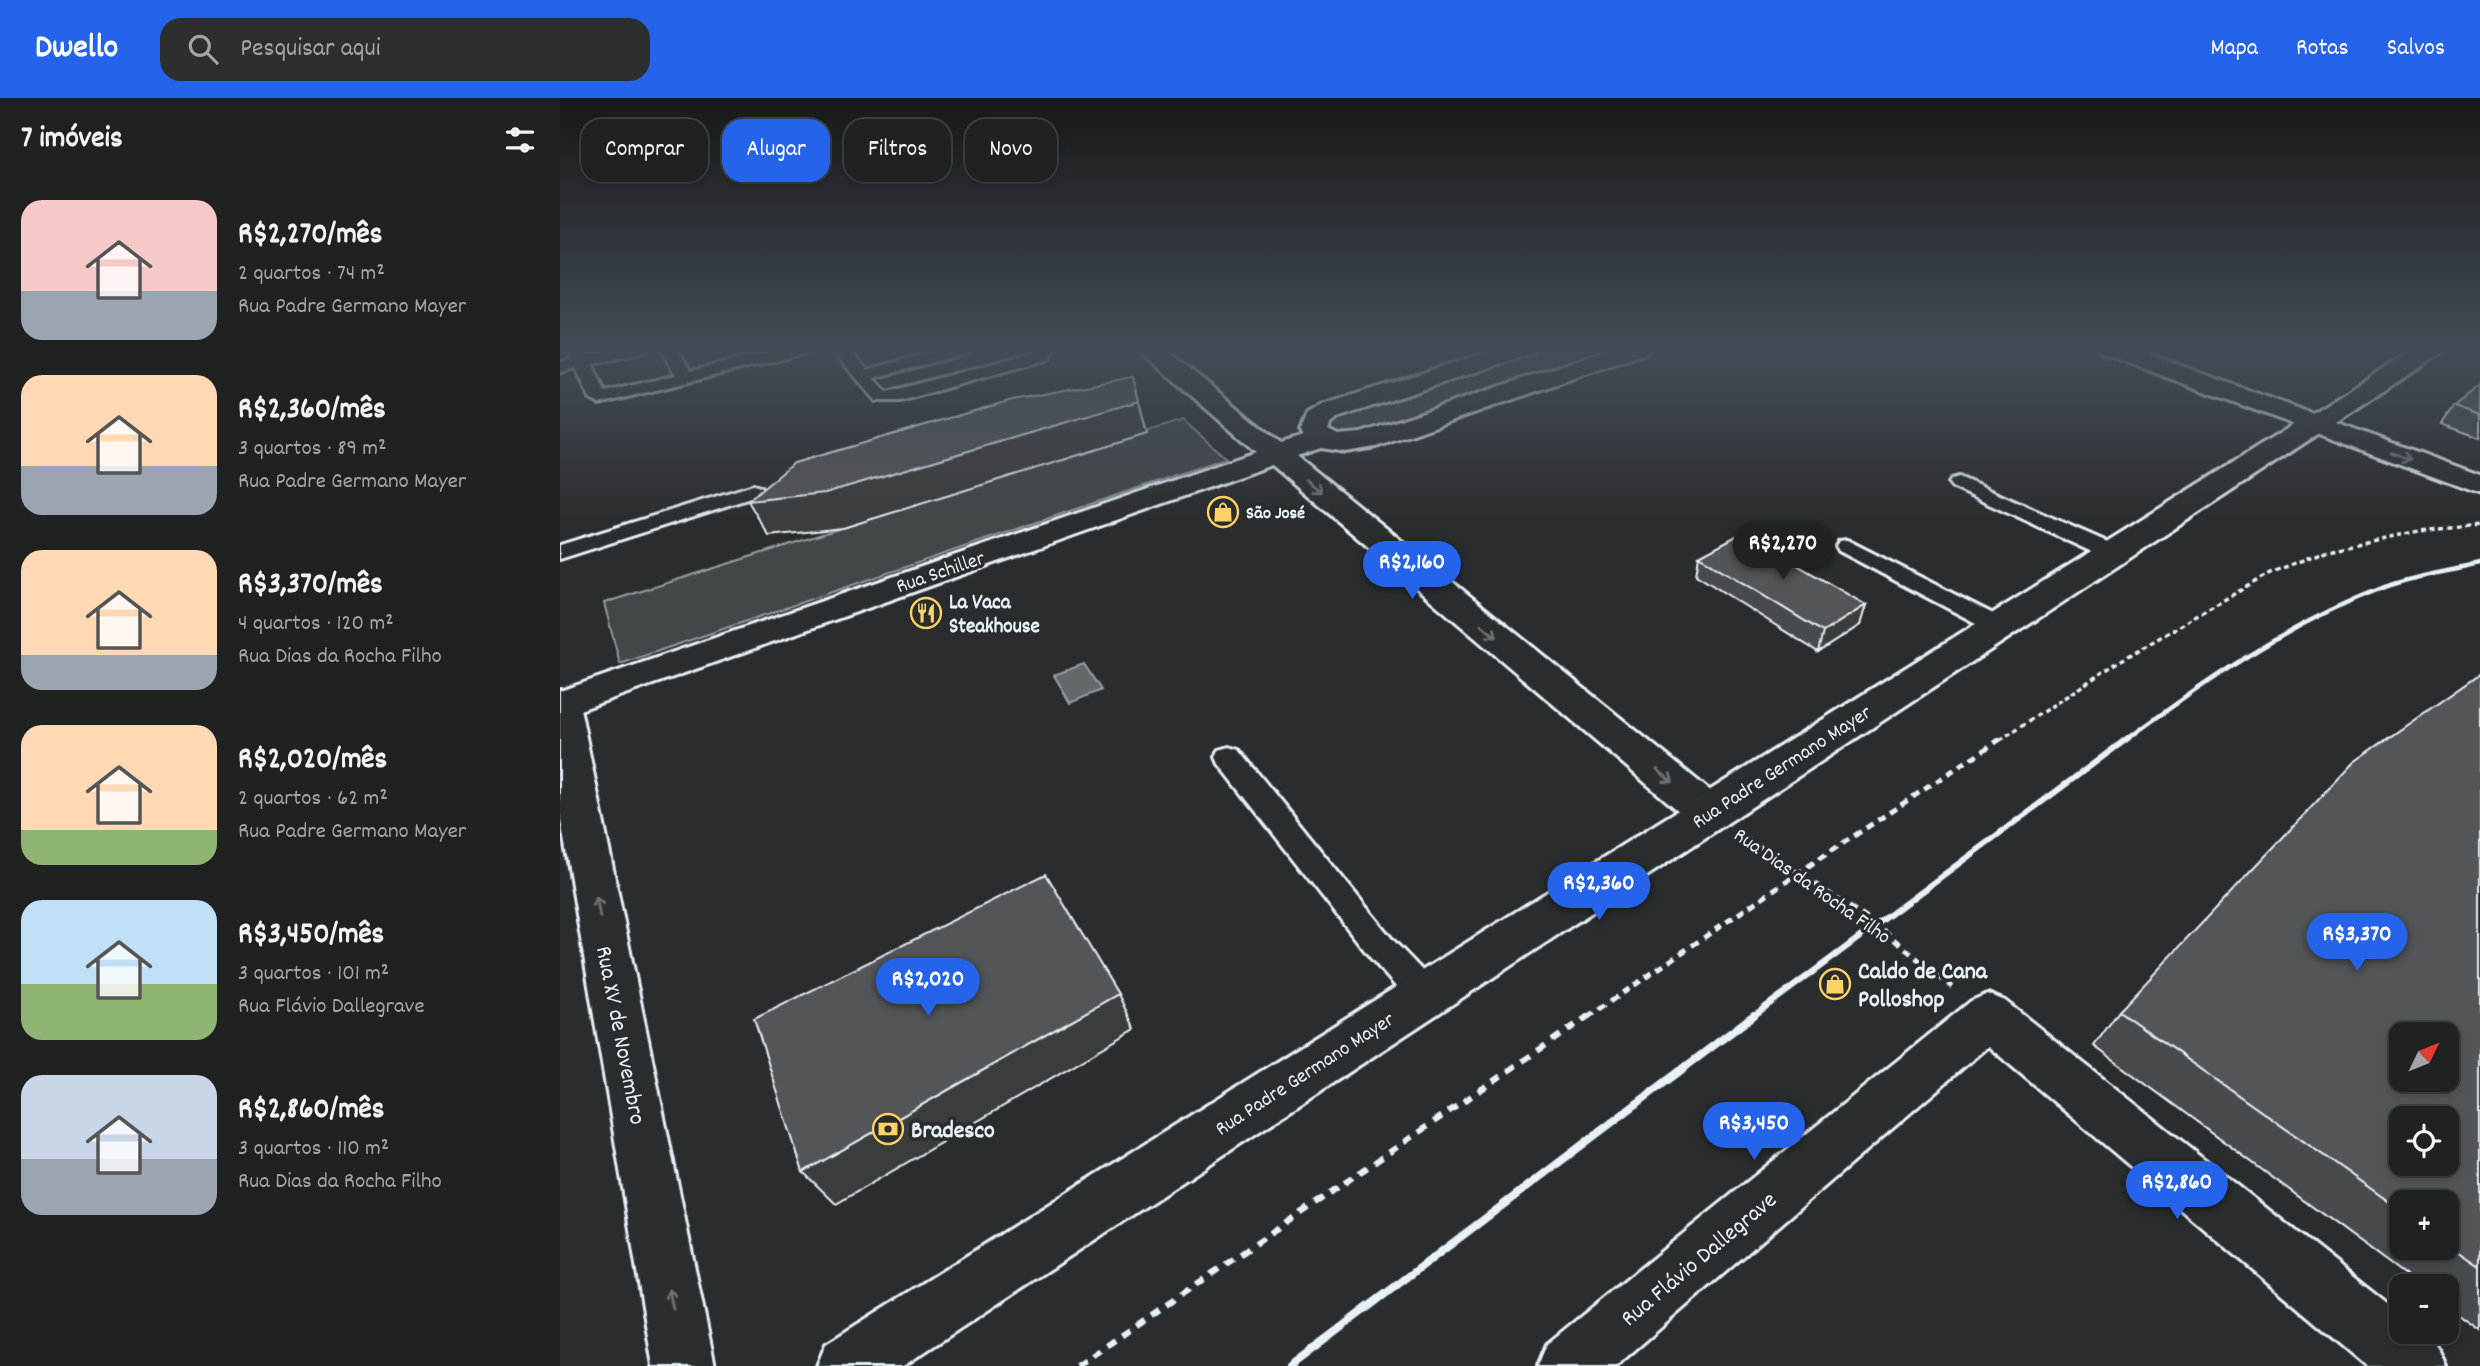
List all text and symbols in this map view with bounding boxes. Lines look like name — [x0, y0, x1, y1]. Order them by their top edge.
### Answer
search box — [160, 18, 650, 81]
text: Dwello — [35, 26, 118, 73]
icon: search — [184, 30, 222, 68]
text: Pesquisar aqui — [240, 31, 380, 68]
text: Mapa — [2210, 32, 2258, 66]
text: Rotas — [2296, 32, 2349, 66]
text: Salvos — [2387, 32, 2445, 66]
text: 7 imóveis — [21, 119, 123, 162]
chip: Comprar — [581, 119, 708, 182]
chip: Alugar — [722, 119, 830, 182]
chip: Filtros — [844, 119, 951, 182]
chip: Novo — [965, 119, 1057, 182]
icon: filters — [501, 121, 539, 159]
text: R$2,270/mês — [238, 215, 382, 258]
icon: home — [77, 228, 161, 312]
text: 2 quartos · 74 m² — [238, 258, 385, 291]
text: Rua Padre Germano Mayer — [238, 291, 466, 324]
text: R$2,360/mês — [238, 390, 386, 433]
icon: home — [77, 403, 161, 487]
text: 3 quartos · 89 m² — [238, 433, 386, 466]
one-way arrow — [2389, 450, 2411, 463]
text: Rua Padre Germano Mayer — [238, 466, 466, 499]
one-way arrow — [1305, 478, 1323, 493]
shop icon: São José — [1206, 495, 1240, 529]
place label: São José — [1246, 502, 1305, 527]
pin: R$2,270 — [1718, 522, 1848, 582]
text: R$2,270 — [1749, 528, 1817, 561]
pin: R$2,160 — [1347, 542, 1477, 601]
street label: Rua Schiller — [893, 545, 990, 603]
text: R$2,160 — [1379, 547, 1445, 580]
text: R$3,370/mês — [238, 565, 383, 608]
icon: home — [77, 578, 161, 662]
place label: La Vaca Steakhouse — [949, 589, 1040, 643]
restaurant icon: La Vaca Steakhouse — [909, 596, 943, 630]
text: 4 quartos · 120 m² — [238, 608, 394, 641]
one-way arrow — [1480, 623, 1498, 639]
text: Rua Dias da Rocha Filho — [238, 641, 442, 674]
street label: Rua Padre Germano Mayer — [1687, 699, 1878, 838]
text: R$2,020/mês — [238, 740, 387, 783]
icon: home — [77, 753, 161, 837]
one-way arrow — [1655, 768, 1673, 784]
text: 2 quartos · 62 m² — [238, 783, 388, 816]
text: Rua Padre Germano Mayer — [238, 816, 466, 849]
street label: Rua Dias da Rocha Filho — [1726, 822, 1896, 953]
pin: R$2,360 — [1534, 862, 1664, 922]
text: R$2,360 — [1563, 868, 1635, 901]
one-way arrow — [591, 896, 604, 919]
pin: R$3,370 — [2292, 914, 2422, 973]
text: R$3,450/mês — [238, 915, 384, 958]
text: R$3,370 — [2322, 919, 2392, 952]
icon: home — [77, 928, 161, 1012]
street label: Rua XV de Novembro — [585, 943, 653, 1128]
place label: Caldo de Cana Polloshop — [1858, 956, 1988, 1018]
text: 3 quartos · 101 m² — [238, 958, 389, 991]
pin: R$2,020 — [863, 958, 993, 1018]
text: R$2,020 — [892, 964, 964, 997]
shop icon: Caldo de Cana Polloshop — [1818, 967, 1852, 1001]
text: Rua Flávio Dallegrave — [238, 991, 425, 1024]
street label: Rua Padre Germano Mayer — [1210, 1006, 1401, 1145]
north arrow — [2389, 1022, 2459, 1092]
map controls — [2389, 1022, 2459, 1344]
text: R$2,860/mês — [238, 1090, 384, 1133]
pin: R$3,450 — [1689, 1102, 1819, 1162]
icon: home — [77, 1103, 161, 1187]
button: locate — [2389, 1106, 2459, 1176]
text: R$3,450 — [1719, 1108, 1789, 1141]
bank icon: Bradesco — [871, 1112, 905, 1146]
place label: Bradesco — [911, 1115, 995, 1149]
text: 3 quartos · 110 m² — [238, 1133, 389, 1166]
pin: R$2,860 — [2112, 1162, 2242, 1221]
text: Rua Dias da Rocha Filho — [238, 1166, 442, 1199]
text: R$2,860 — [2142, 1167, 2212, 1200]
street label: Rua Flávio Dallegrave — [1614, 1185, 1785, 1336]
button: + — [2389, 1190, 2459, 1260]
button: − — [2389, 1274, 2459, 1344]
one-way arrow — [664, 1288, 677, 1311]

